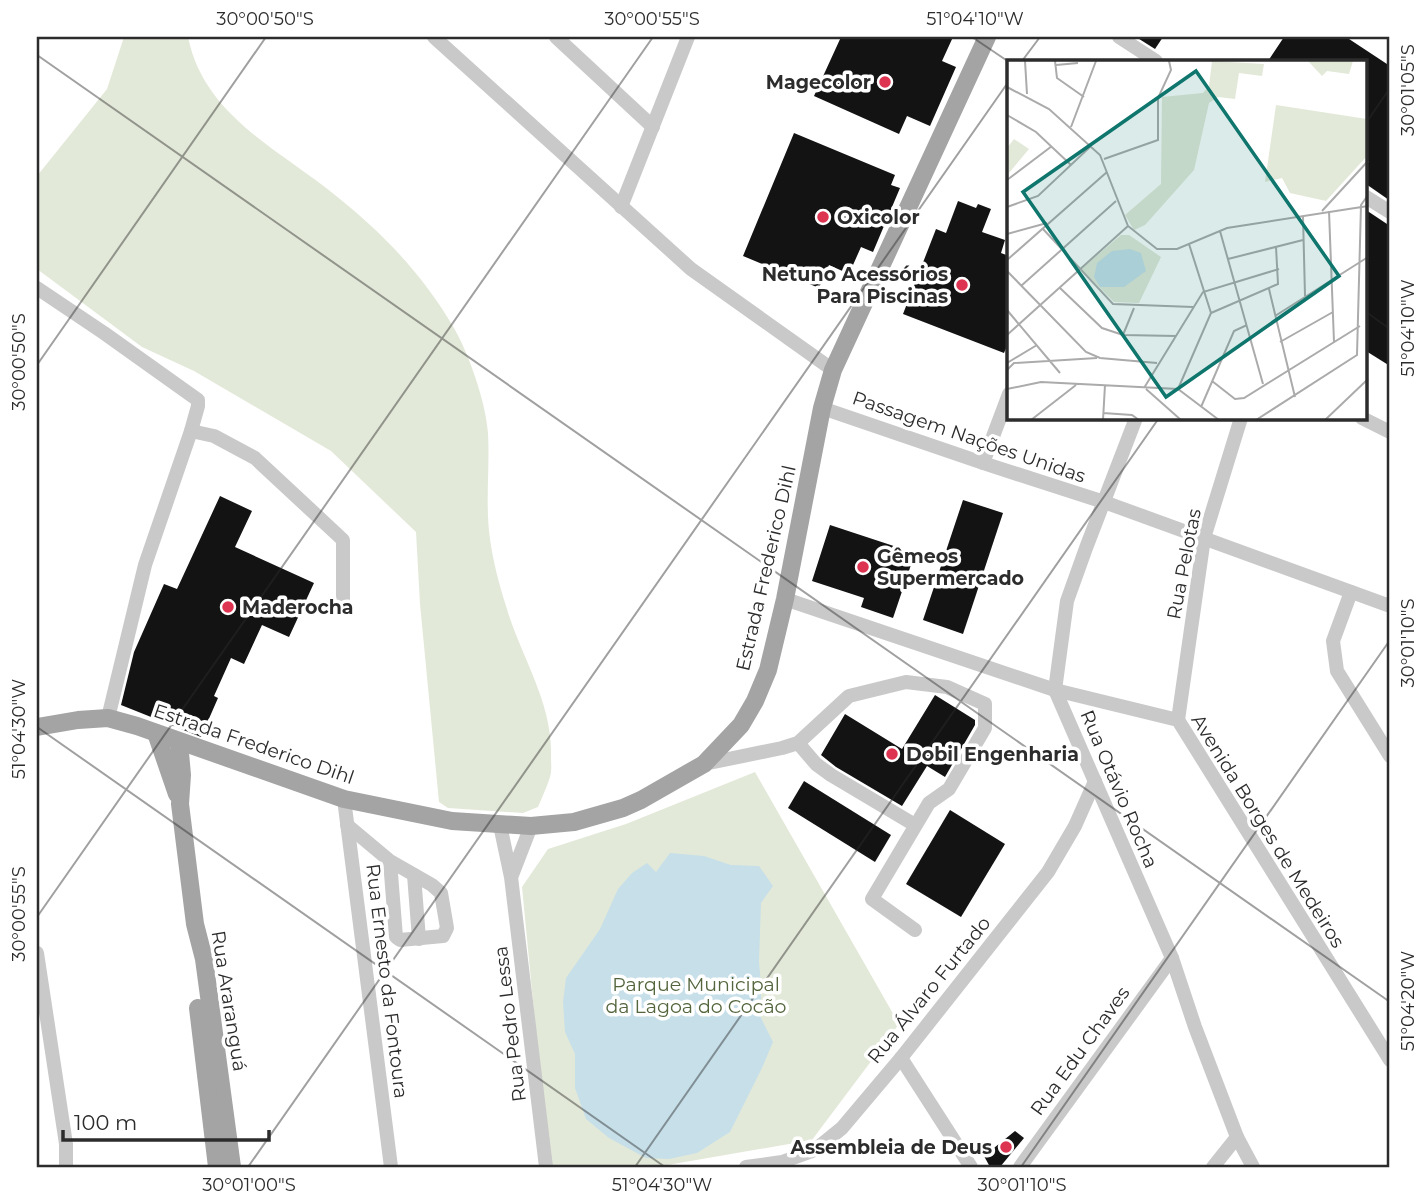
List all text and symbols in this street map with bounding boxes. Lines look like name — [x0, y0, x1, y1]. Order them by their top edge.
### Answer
text: 30°00'50"S — [216, 8, 314, 30]
text: 30°00'55"S — [604, 8, 700, 30]
text: 51°04'10"W — [926, 8, 1024, 30]
text: 30°01'05"S — [1397, 44, 1419, 136]
inset map — [1007, 60, 1368, 420]
place label: Magecolor — [766, 71, 871, 94]
marker: Magecolor — [877, 74, 893, 90]
place label: Oxicolor — [837, 206, 920, 229]
marker: Oxicolor — [815, 209, 831, 225]
place label: Netuno Acessórios Para Piscinas — [762, 263, 948, 308]
marker: Netuno Acessórios Para Piscinas — [954, 277, 970, 293]
text: 51°04'10"W — [1397, 279, 1419, 377]
text: 30°00'50"S — [8, 313, 30, 411]
street label: Passagem Nações Unidas — [849, 386, 1089, 488]
street label: Estrada Frederico Dihl — [731, 463, 801, 673]
street label: Rua Pelotas — [1162, 507, 1206, 621]
place label: Gêmeos Supermercado — [877, 545, 1024, 590]
marker: Gêmeos Supermercado — [855, 559, 871, 575]
place label: Maderocha — [242, 596, 354, 619]
marker: Maderocha — [220, 599, 236, 615]
text: 30°01'10"S — [1397, 599, 1419, 687]
text: 51°04'30"W — [8, 679, 30, 779]
street label: Estrada Frederico Dihl — [151, 699, 357, 789]
street label: Rua Otávio Rocha — [1075, 706, 1163, 872]
street label: Avenida Borges de Medeiros — [1186, 710, 1350, 952]
place label: Dobil Engenharia — [906, 743, 1079, 766]
marker: Dobil Engenharia — [884, 746, 900, 762]
street label: Rua Ernesto da Fontoura — [361, 862, 413, 1100]
text: 30°00'55"S — [8, 866, 30, 962]
street label: Rua Álvaro Furtado — [863, 912, 995, 1068]
street label: Rua Araranguá — [207, 929, 251, 1073]
street label: Rua Pedro Lessa — [489, 945, 531, 1103]
text: 51°04'20"W — [1397, 951, 1419, 1051]
park label: Parque Municipal da Lagoa do Cocão — [605, 973, 787, 1018]
street label: Rua Edu Chaves — [1025, 982, 1135, 1120]
scale bar — [63, 1099, 270, 1143]
text: 100 m — [74, 1110, 137, 1135]
place label: Assembleia de Deus — [789, 1136, 992, 1159]
marker: Assembleia de Deus — [998, 1139, 1014, 1155]
text: 30°01'00"S — [202, 1174, 296, 1196]
text: 51°04'30"W — [612, 1174, 712, 1196]
text: 30°01'10"S — [978, 1174, 1066, 1196]

